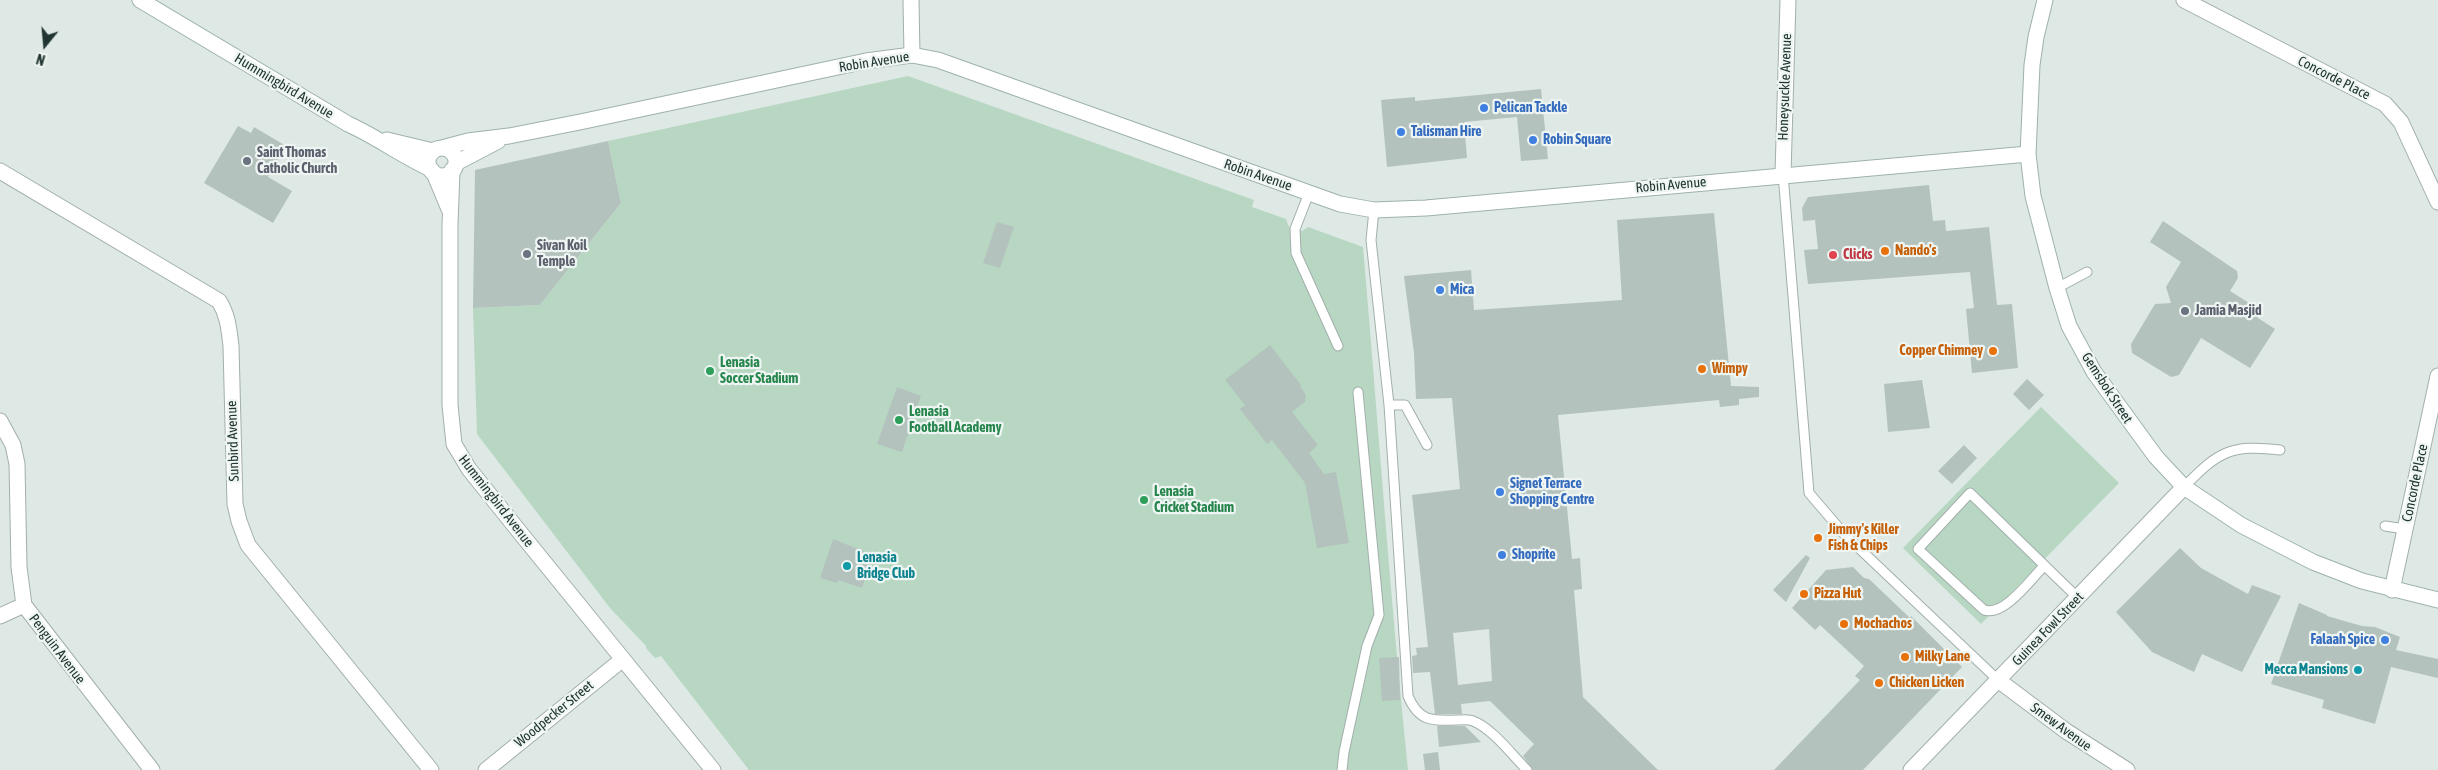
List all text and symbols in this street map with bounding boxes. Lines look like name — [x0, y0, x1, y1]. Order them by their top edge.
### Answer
north arrow — [20, 20, 70, 70]
street label: Honeysuckle Avenue — [1775, 33, 1795, 141]
street label: Robin Avenue — [838, 48, 910, 76]
text: N — [34, 50, 47, 68]
street label: Hummingbird Avenue — [232, 50, 336, 122]
street label: Concorde Place — [2295, 53, 2373, 103]
place label: Pelican Tackle — [1494, 100, 1567, 116]
marker: Pelican Tackle — [1478, 102, 1490, 114]
place label: Talisman Hire — [1411, 124, 1482, 140]
marker: Talisman Hire — [1395, 126, 1407, 138]
place label: Robin Square — [1543, 132, 1611, 148]
marker: Robin Square — [1527, 134, 1539, 146]
place label: Saint Thomas Catholic Church — [257, 145, 337, 178]
marker: Saint Thomas Catholic Church — [241, 155, 253, 167]
street label: Robin Avenue — [1222, 156, 1294, 194]
street label: Robin Avenue — [1635, 174, 1707, 196]
place label: Sivan Koil Temple — [537, 238, 587, 270]
place label: Nando's — [1895, 243, 1936, 259]
marker: Nando's — [1879, 245, 1891, 257]
place label: Clicks — [1843, 247, 1873, 263]
marker: Sivan Koil Temple — [521, 248, 533, 260]
marker: Clicks — [1827, 249, 1839, 261]
place label: Mica — [1450, 282, 1474, 298]
marker: Mica — [1434, 284, 1446, 296]
place label: Jamia Masjid — [2195, 303, 2262, 319]
marker: Jamia Masjid — [2179, 305, 2191, 317]
place label: Copper Chimney — [1899, 343, 1983, 359]
marker: Copper Chimney — [1987, 345, 1999, 357]
street label: Gemsbok Street — [2078, 350, 2136, 426]
place label: Lenasia Soccer Stadium — [720, 355, 798, 388]
place label: Wimpy — [1712, 361, 1748, 377]
marker: Wimpy — [1696, 363, 1708, 375]
marker: Lenasia Soccer Stadium — [704, 365, 716, 377]
street label: Sunbird Avenue — [223, 400, 243, 482]
place label: Lenasia Football Academy — [909, 404, 1001, 437]
marker: Lenasia Football Academy — [893, 414, 905, 426]
street label: Concorde Place — [2399, 443, 2431, 523]
street label: Hummingbird Avenue — [455, 452, 537, 550]
place label: Signet Terrace Shopping Centre — [1510, 476, 1594, 508]
place label: Lenasia Cricket Stadium — [1154, 484, 1234, 516]
marker: Signet Terrace Shopping Centre — [1494, 486, 1506, 498]
marker: Lenasia Cricket Stadium — [1138, 494, 1150, 506]
place label: Jimmy's Killer Fish & Chips — [1828, 522, 1899, 554]
marker: Jimmy's Killer Fish & Chips — [1812, 532, 1824, 544]
place label: Shoprite — [1512, 547, 1555, 563]
marker: Shoprite — [1496, 549, 1508, 561]
place label: Lenasia Bridge Club — [857, 550, 915, 582]
marker: Lenasia Bridge Club — [841, 560, 853, 572]
place label: Pizza Hut — [1814, 586, 1861, 602]
marker: Pizza Hut — [1798, 588, 1810, 600]
street label: Guinea Fowl Street — [2009, 589, 2087, 669]
street label: Penguin Avenue — [25, 611, 89, 687]
place label: Mochachos — [1854, 616, 1912, 632]
marker: Mochachos — [1838, 618, 1850, 630]
place label: Falaah Spice — [2310, 632, 2375, 648]
marker: Falaah Spice — [2379, 634, 2391, 646]
place label: Milky Lane — [1915, 649, 1970, 665]
marker: Milky Lane — [1899, 651, 1911, 663]
place label: Mecca Mansions — [2264, 662, 2348, 678]
marker: Mecca Mansions — [2352, 664, 2364, 676]
place label: Chicken Licken — [1889, 675, 1964, 691]
street label: Woodpecker Street — [511, 677, 597, 751]
marker: Chicken Licken — [1873, 677, 1885, 689]
street label: Smew Avenue — [2027, 699, 2095, 755]

